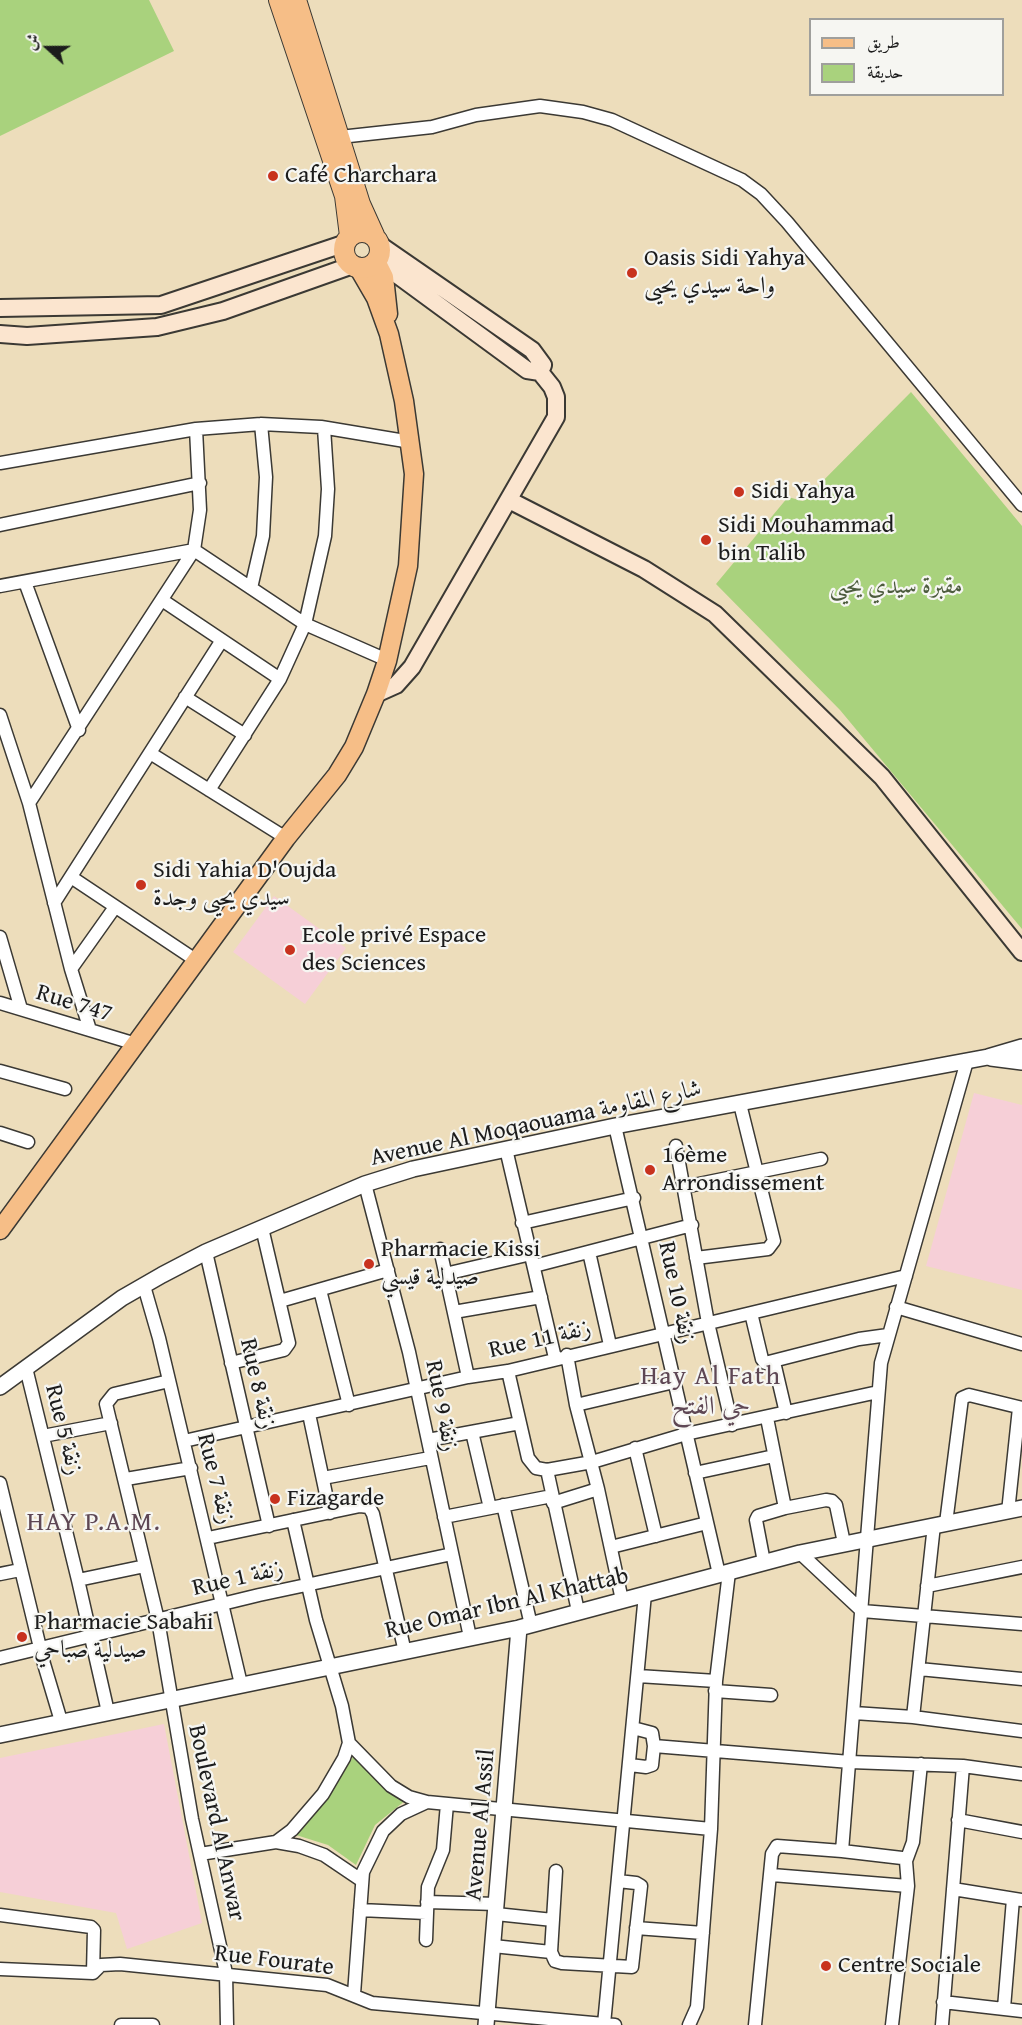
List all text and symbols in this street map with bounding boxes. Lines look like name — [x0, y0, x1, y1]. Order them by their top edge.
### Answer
north arrow — [18, 18, 78, 78]
legend — [809, 18, 1004, 96]
text: طريق — [867, 28, 900, 55]
text: ش — [17, 30, 45, 53]
text: حديقة — [867, 58, 903, 85]
place label: Café Charchara — [285, 162, 437, 190]
marker: Café Charchara — [266, 169, 280, 183]
place label: Oasis Sidi Yahya واحة سيدي يحيى — [644, 245, 805, 301]
marker: Oasis Sidi Yahya واحة سيدي يحيى — [625, 266, 639, 280]
place label: Sidi Yahya — [751, 478, 855, 506]
marker: Sidi Yahya — [732, 485, 746, 499]
place label: Sidi Mouhammad bin Talib — [718, 512, 894, 568]
marker: Sidi Mouhammad bin Talib — [699, 533, 713, 547]
park label: مقبرة سيدي يحيى — [829, 573, 963, 601]
place label: Sidi Yahia D'Oujda سيدي يحيى وجدة — [153, 857, 336, 913]
marker: Sidi Yahia D'Oujda سيدي يحيى وجدة — [134, 878, 148, 892]
place label: Ecole privé Espace des Sciences — [302, 922, 486, 978]
marker: Ecole privé Espace des Sciences — [283, 943, 297, 957]
street label: Rue 747 — [32, 979, 116, 1029]
street label: Avenue Al Moqaouama شارع المقاومة — [368, 1075, 704, 1173]
place label: 16ème Arrondissement — [662, 1142, 824, 1198]
marker: 16ème Arrondissement — [643, 1163, 657, 1177]
place label: Pharmacie Kissi صيدلية قيسي — [381, 1236, 540, 1292]
street label: Rue 10 زنقة — [651, 1239, 701, 1347]
marker: Pharmacie Kissi صيدلية قيسي — [362, 1257, 376, 1271]
street label: Rue 11 زنقة — [486, 1314, 594, 1366]
street label: Rue 8 زنقة — [233, 1336, 281, 1432]
street label: Rue 9 زنقة — [418, 1358, 464, 1454]
district label: Hay Al Fath حي الفتح — [640, 1361, 782, 1422]
street label: Rue 5 زنقة — [38, 1382, 88, 1478]
street label: Rue 7 زنقة — [190, 1431, 240, 1527]
place label: Fizagarde — [287, 1485, 384, 1513]
marker: Fizagarde — [268, 1492, 282, 1506]
district label: HAY P.A.M. — [27, 1507, 161, 1539]
street label: Rue 1 زنقة — [190, 1555, 286, 1603]
street label: Rue Omar Ibn Al Khattab — [382, 1562, 632, 1646]
place label: Pharmacie Sabahi صيدلية صباحي — [34, 1609, 214, 1665]
marker: Pharmacie Sabahi صيدلية صباحي — [15, 1630, 29, 1644]
street label: Boulevard Al Anwar — [181, 1722, 251, 1924]
street label: Avenue Al Assil — [460, 1748, 502, 1902]
street label: Rue Fourate — [213, 1939, 335, 1983]
place label: Centre Sociale — [838, 1952, 981, 1980]
marker: Centre Sociale — [819, 1959, 833, 1973]

